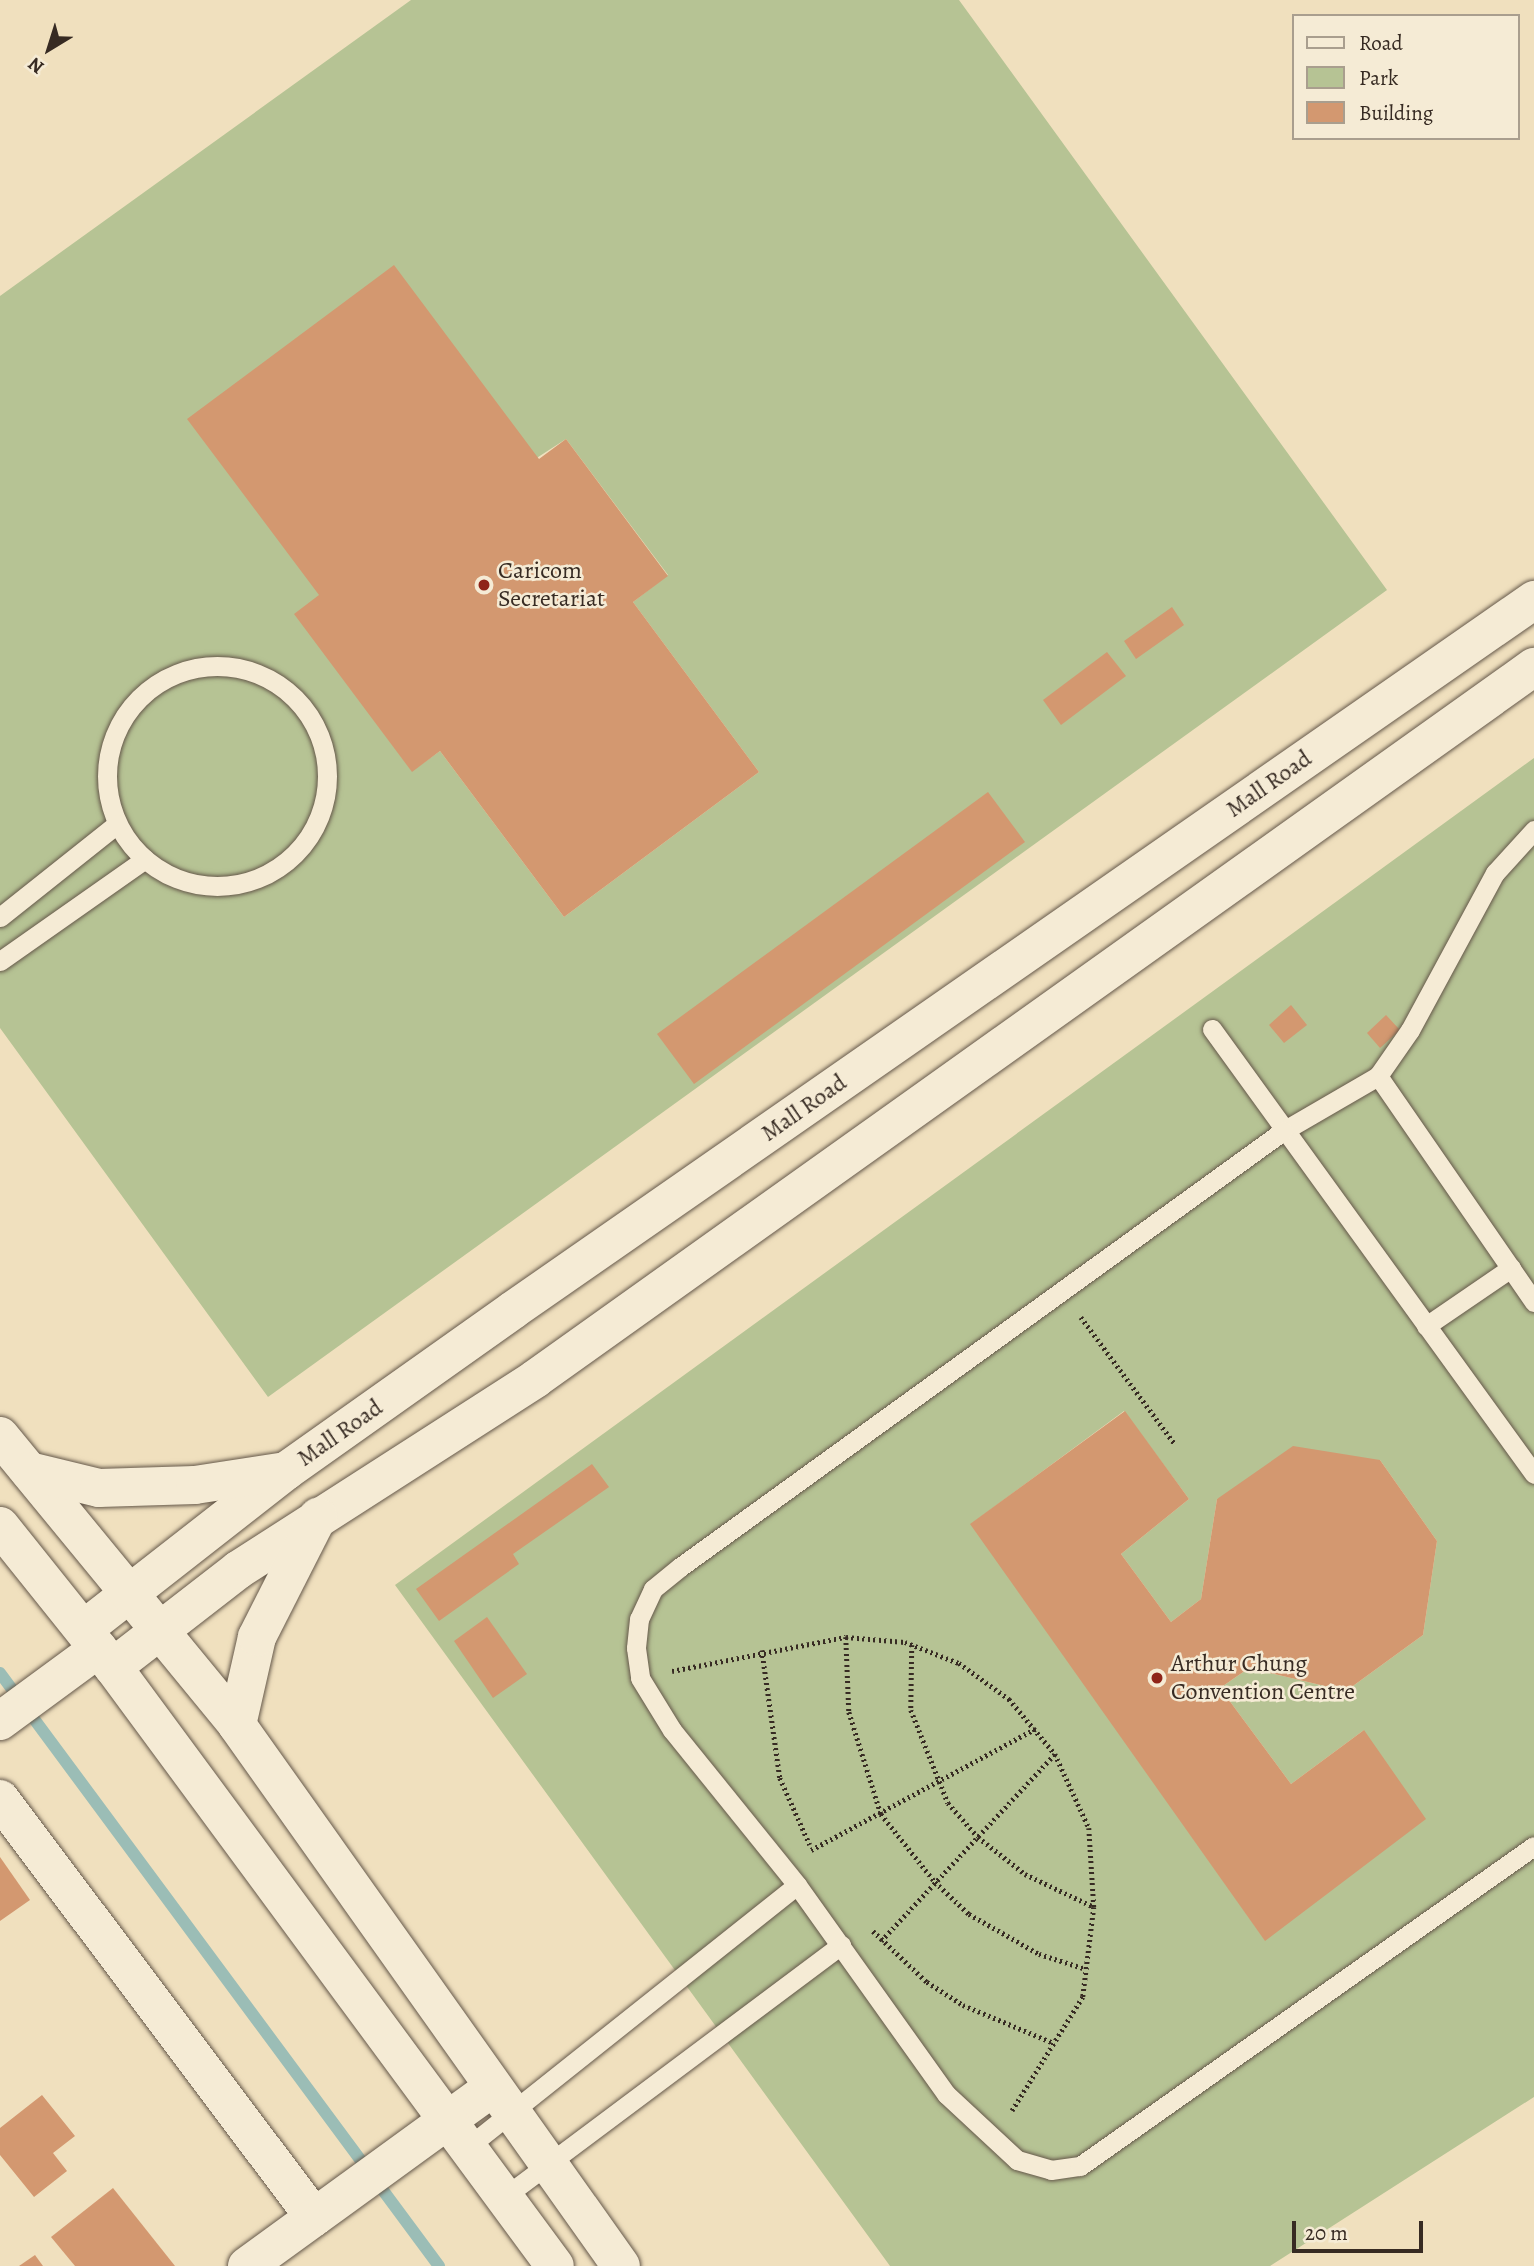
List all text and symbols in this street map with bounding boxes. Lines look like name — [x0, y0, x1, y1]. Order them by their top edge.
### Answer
north arrow — [14, 14, 84, 84]
legend — [1292, 14, 1520, 140]
text: Road — [1359, 29, 1403, 57]
text: N — [23, 51, 50, 80]
text: Park — [1359, 64, 1398, 92]
text: Building — [1359, 99, 1433, 127]
place label: Caricom Secretariat — [498, 557, 605, 613]
marker: Caricom Secretariat — [476, 577, 492, 593]
street label: Mall Road — [1221, 744, 1317, 824]
street label: Mall Road — [756, 1068, 852, 1148]
street label: Mall Road — [292, 1393, 388, 1473]
place label: Arthur Chung Convention Centre — [1171, 1650, 1355, 1706]
marker: Arthur Chung Convention Centre — [1149, 1670, 1165, 1686]
scale bar — [1296, 2206, 1427, 2250]
text: 20 m — [1305, 2219, 1348, 2247]

